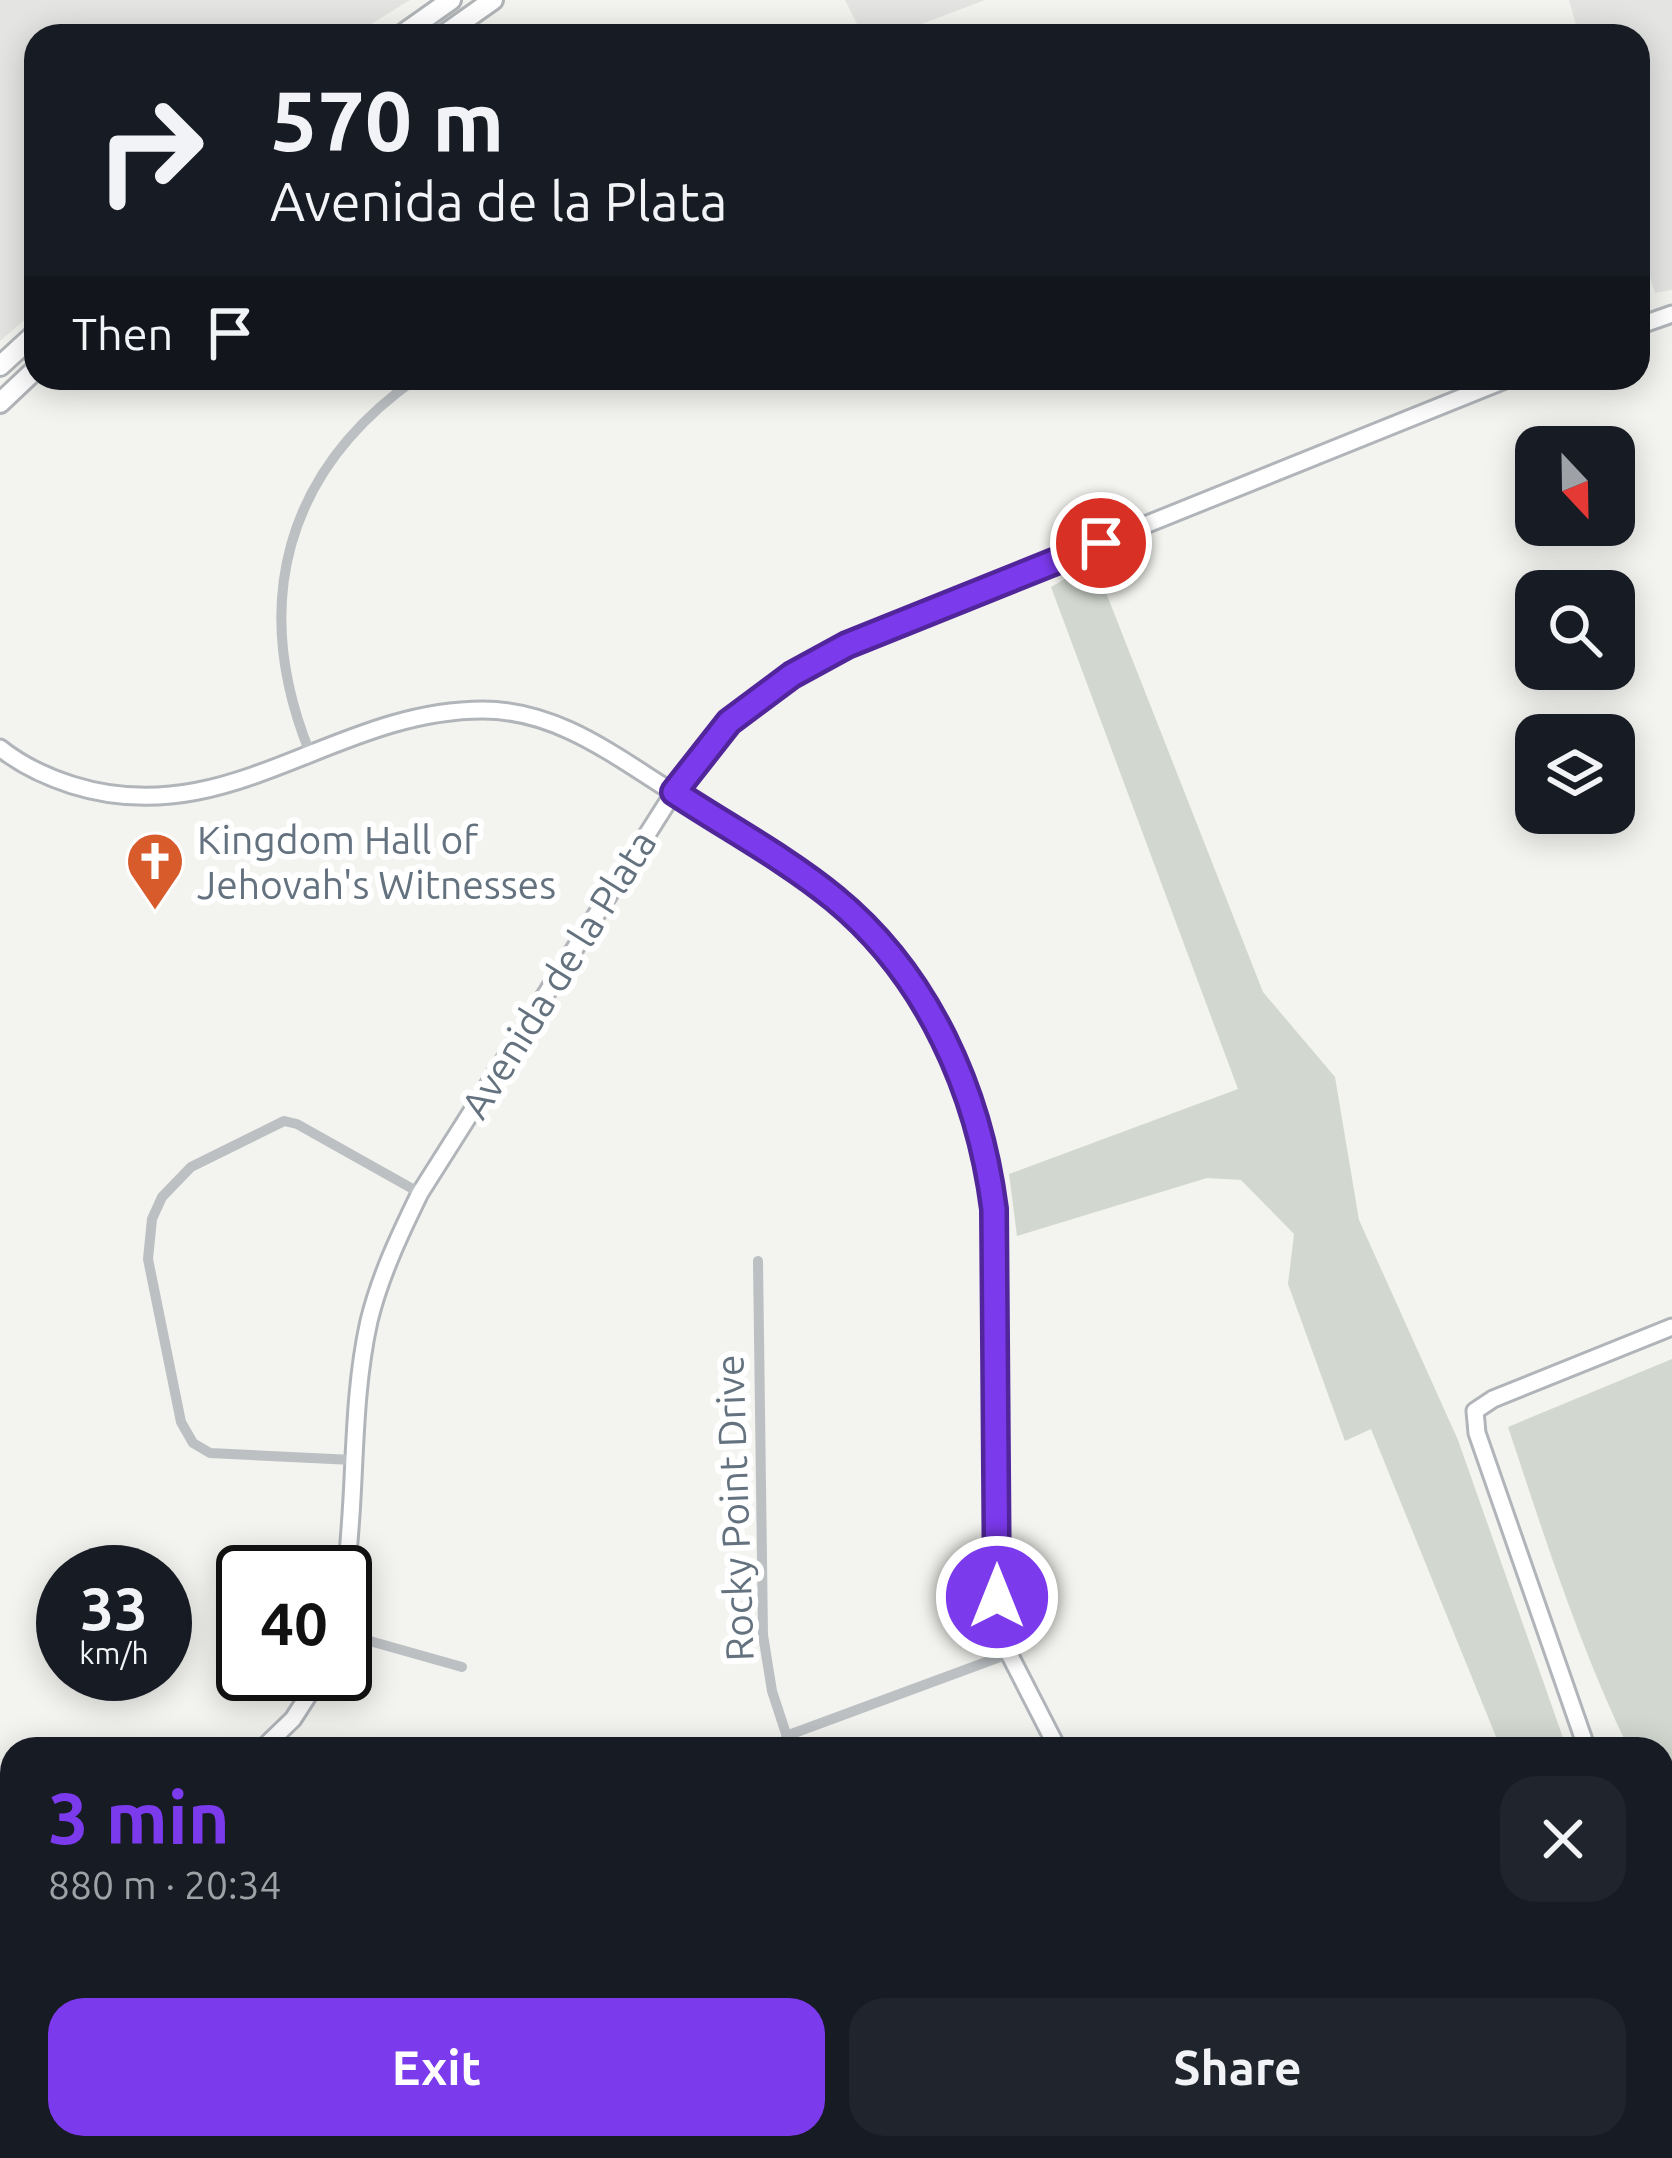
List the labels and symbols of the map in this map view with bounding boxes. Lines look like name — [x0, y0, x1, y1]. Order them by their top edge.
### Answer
north arrow — [1515, 426, 1635, 546]
pin — [1050, 492, 1152, 594]
place label: Kingdom Hall of Jehovah's Witnesses — [197, 818, 556, 906]
street label: Avenida de la Plata — [452, 823, 664, 1125]
church icon: Kingdom Hall of Jehovah's Witnesses — [124, 830, 186, 912]
street label: Rocky Point Drive — [707, 1354, 761, 1662]
position arrow — [934, 1534, 1060, 1660]
speed limit sign: 40 — [216, 1545, 372, 1701]

